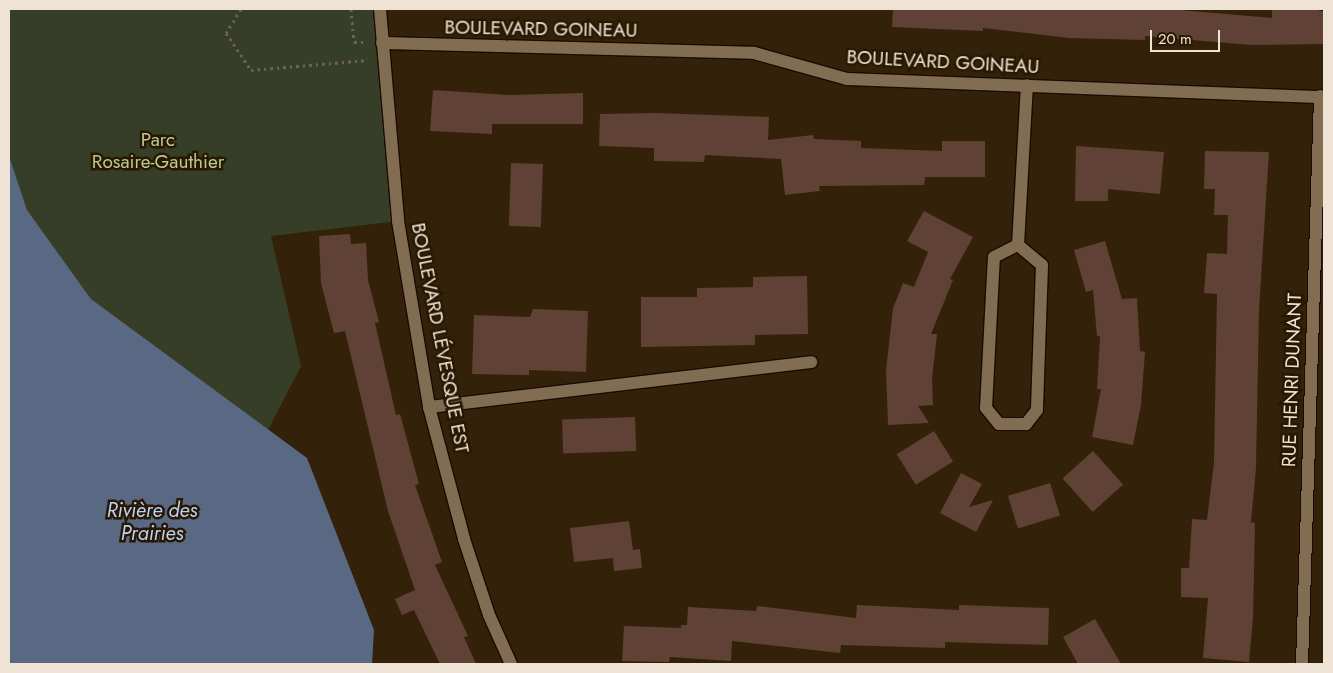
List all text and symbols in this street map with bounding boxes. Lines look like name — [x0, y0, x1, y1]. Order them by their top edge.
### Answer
street label: BOULEVARD GOINEAU — [444, 16, 638, 42]
scale bar — [1153, 20, 1223, 52]
text: 20 m — [1158, 28, 1192, 50]
street label: BOULEVARD GOINEAU — [846, 46, 1040, 78]
park label: Parc Rosaire-Gauthier — [92, 129, 224, 173]
street label: BOULEVARD LÉVESQUE EST — [406, 221, 474, 455]
street label: RUE HENRI DUNANT — [1278, 293, 1306, 467]
water label: Rivière des Prairies — [107, 498, 197, 545]

